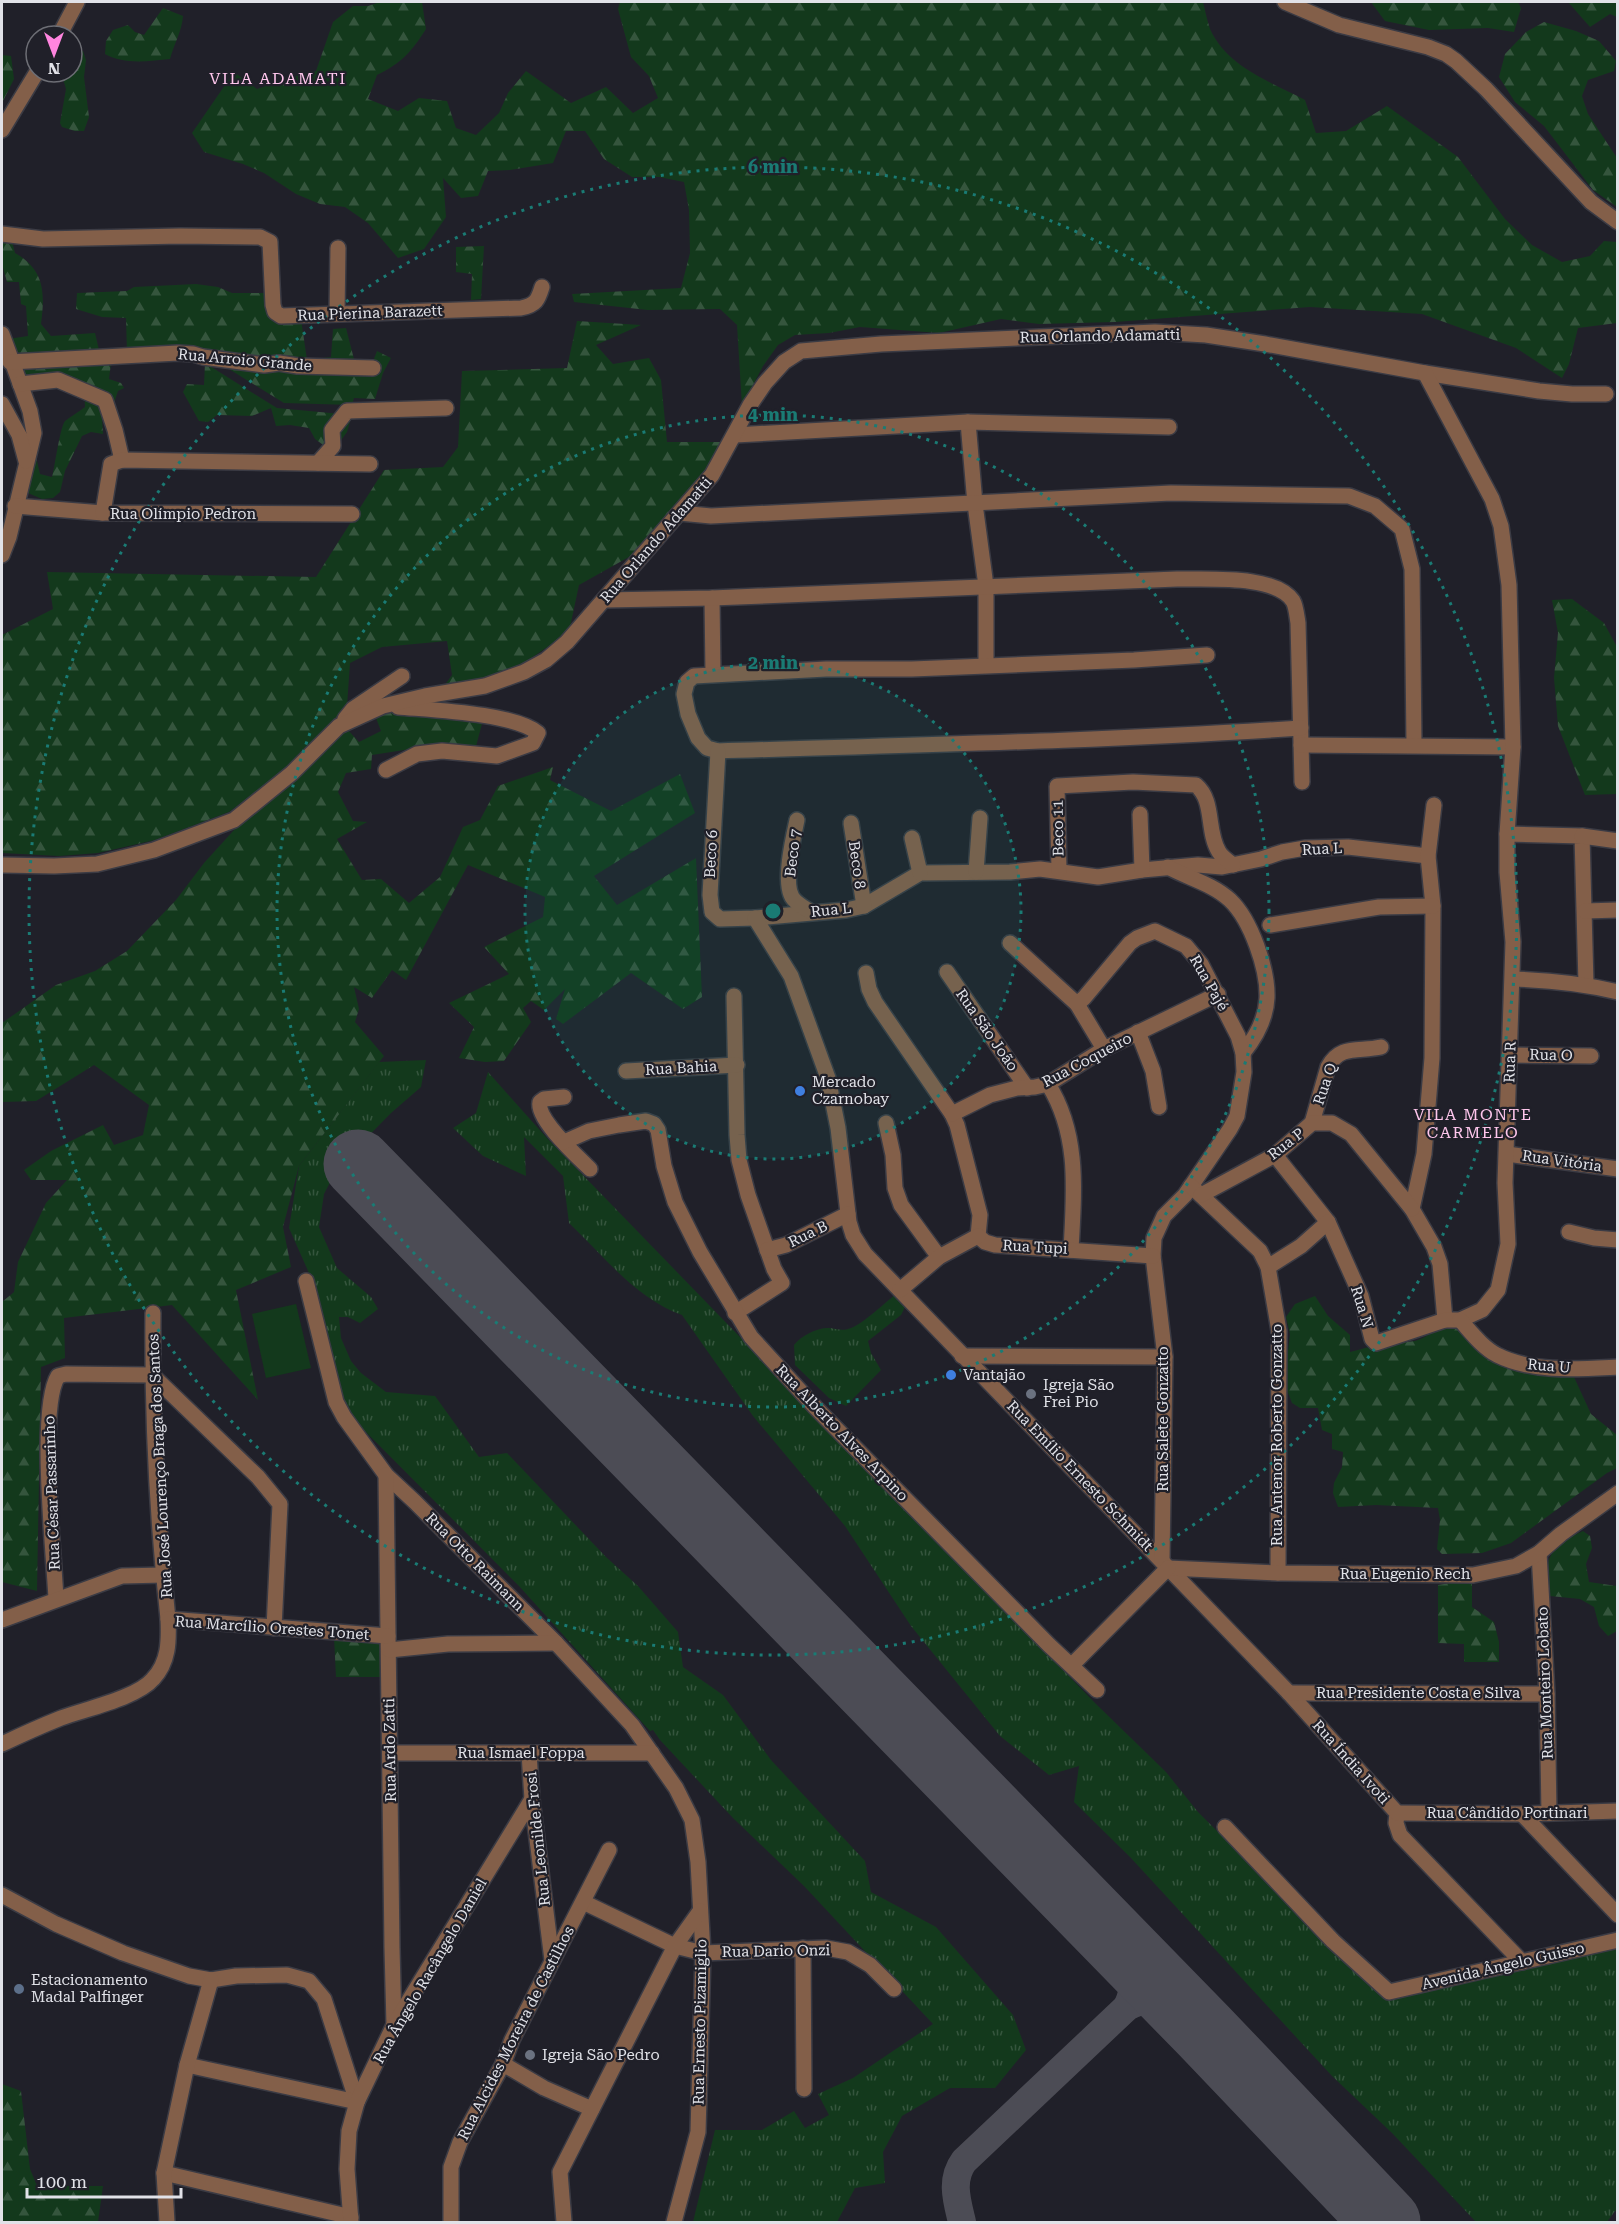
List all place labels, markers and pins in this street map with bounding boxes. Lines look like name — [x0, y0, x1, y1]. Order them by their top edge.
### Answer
centre of rings — [763, 901, 783, 921]
place label: Mercado Czarnobay — [812, 1073, 889, 1108]
marker: Mercado Czarnobay — [793, 1084, 807, 1098]
place label: Vantajão — [963, 1366, 1026, 1384]
marker: Vantajão — [944, 1368, 958, 1382]
place label: Igreja São Frei Pio — [1043, 1376, 1114, 1411]
marker: Igreja São Frei Pio — [1024, 1387, 1038, 1401]
place label: Estacionamento Madal Palfinger — [31, 1971, 148, 2006]
marker: Estacionamento Madal Palfinger — [12, 1982, 26, 1996]
place label: Igreja São Pedro — [542, 2046, 660, 2064]
marker: Igreja São Pedro — [523, 2048, 537, 2062]

